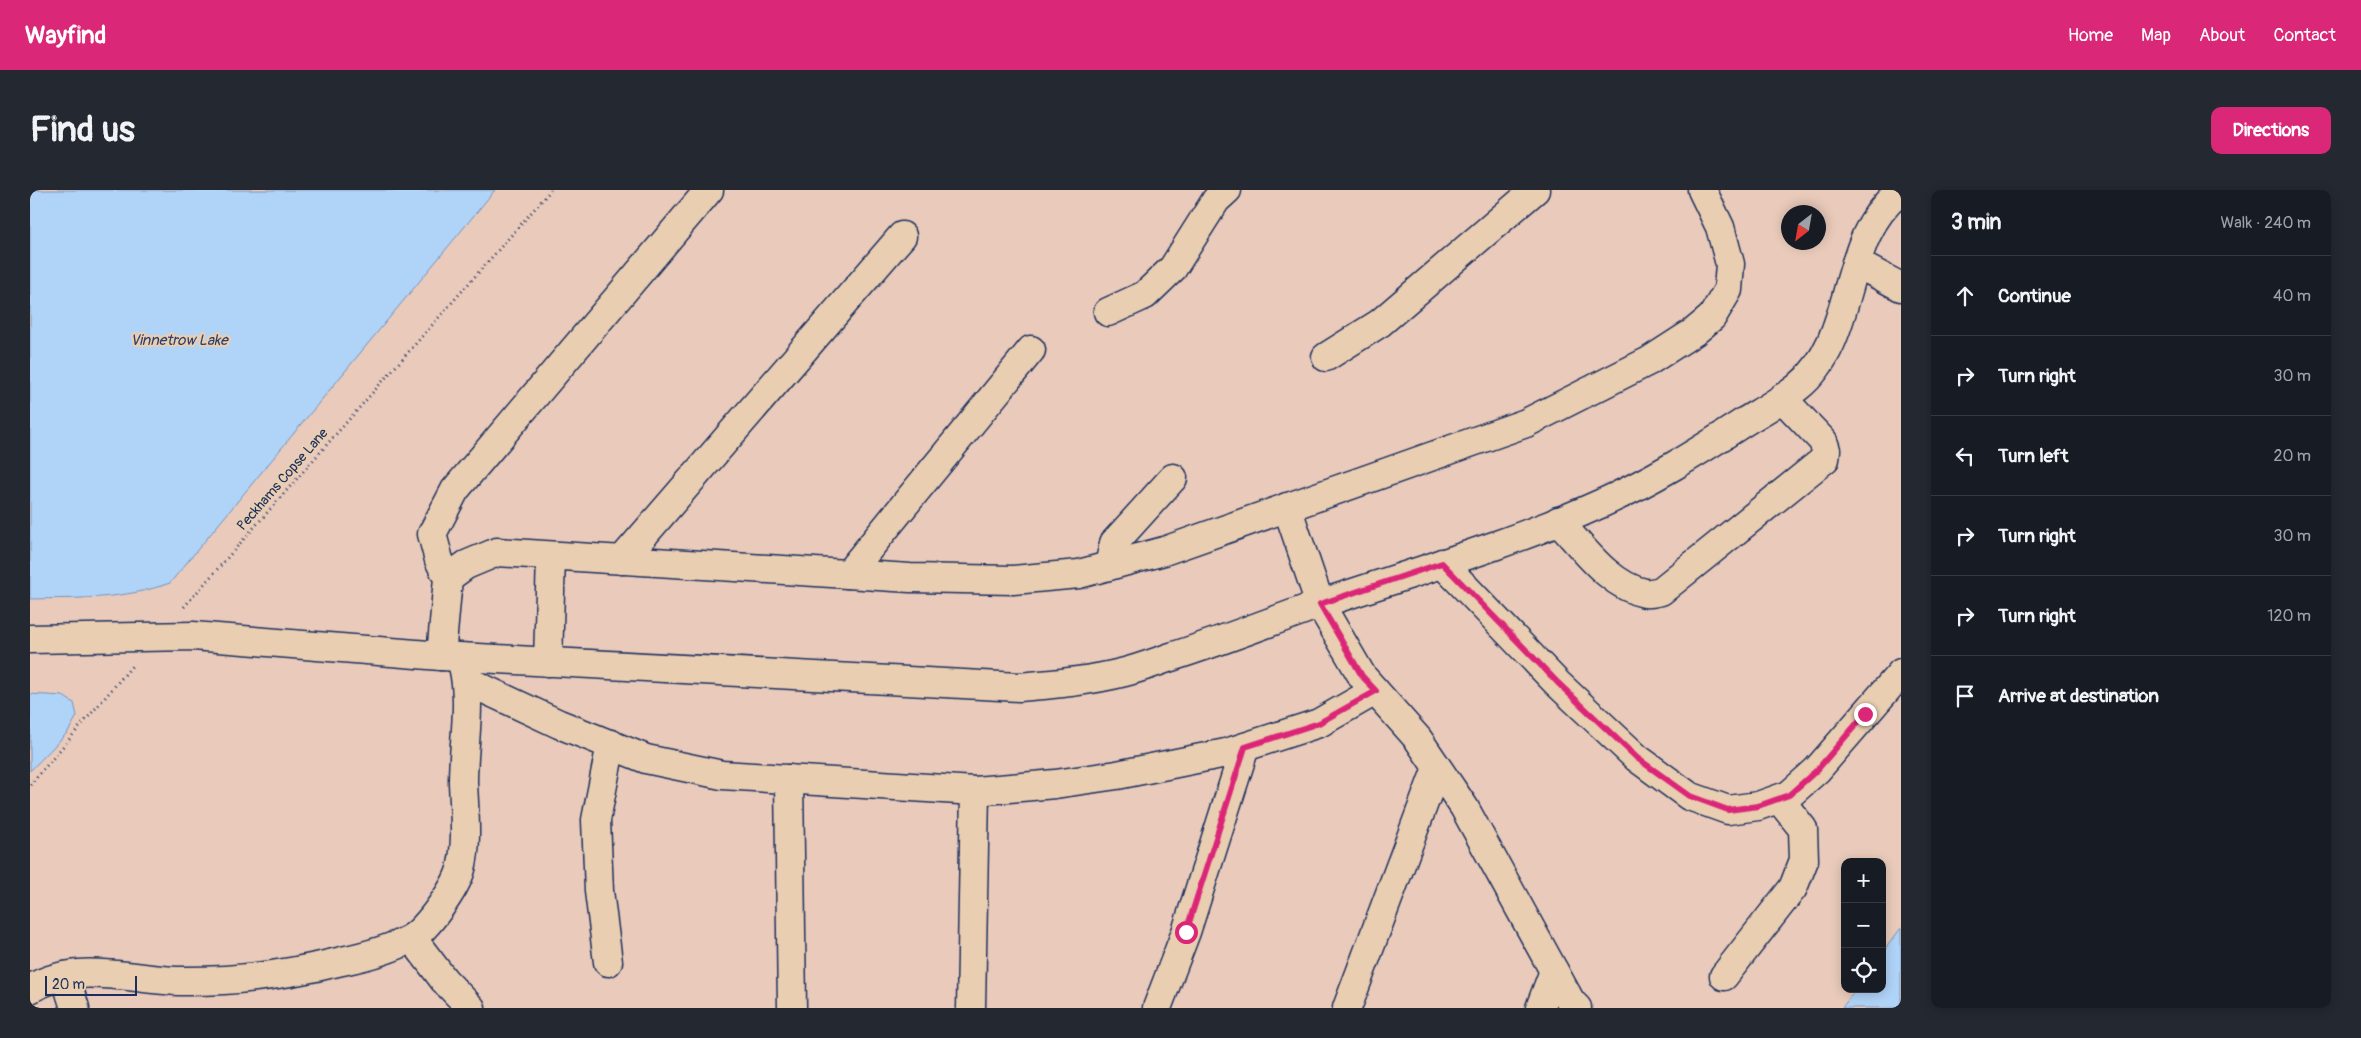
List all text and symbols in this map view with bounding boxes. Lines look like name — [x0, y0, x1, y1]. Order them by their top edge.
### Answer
text: Wayfind — [25, 21, 106, 50]
text: Home — [2068, 24, 2113, 47]
text: Map — [2141, 24, 2171, 47]
text: About — [2199, 24, 2245, 47]
text: Contact — [2273, 24, 2336, 47]
button: Directions — [2211, 107, 2331, 154]
text: Find us — [30, 108, 135, 152]
north arrow — [1781, 205, 1826, 250]
text: 3 min — [1951, 209, 2001, 236]
text: Walk · 240 m — [2220, 213, 2311, 233]
icon: ahead — [1951, 282, 1979, 310]
text: Continue — [1998, 284, 2071, 308]
text: 40 m — [2273, 286, 2311, 306]
water label: Vinnetrow Lake — [130, 331, 229, 350]
icon: right — [1951, 362, 1979, 390]
text: Turn right — [1998, 364, 2076, 388]
text: 30 m — [2273, 366, 2311, 386]
street label: Peckhams Copse Lane — [233, 425, 332, 534]
icon: left — [1951, 442, 1979, 470]
text: Turn left — [1998, 444, 2068, 468]
text: 20 m — [2273, 446, 2311, 466]
icon: right — [1951, 522, 1979, 550]
text: Turn right — [1998, 524, 2076, 548]
text: 30 m — [2273, 526, 2311, 546]
icon: right — [1951, 602, 1979, 630]
text: Turn right — [1998, 604, 2076, 628]
text: 120 m — [2267, 606, 2311, 626]
icon: arrive — [1951, 682, 1979, 710]
text: Arrive at destination — [1998, 684, 2159, 708]
route end — [1854, 703, 1877, 726]
map controls — [1841, 858, 1886, 993]
button: + — [1841, 858, 1886, 903]
button: − — [1841, 903, 1886, 948]
route start — [1175, 921, 1198, 944]
button: locate — [1841, 948, 1886, 993]
scale bar — [45, 973, 138, 996]
text: 20 m — [52, 976, 85, 993]

